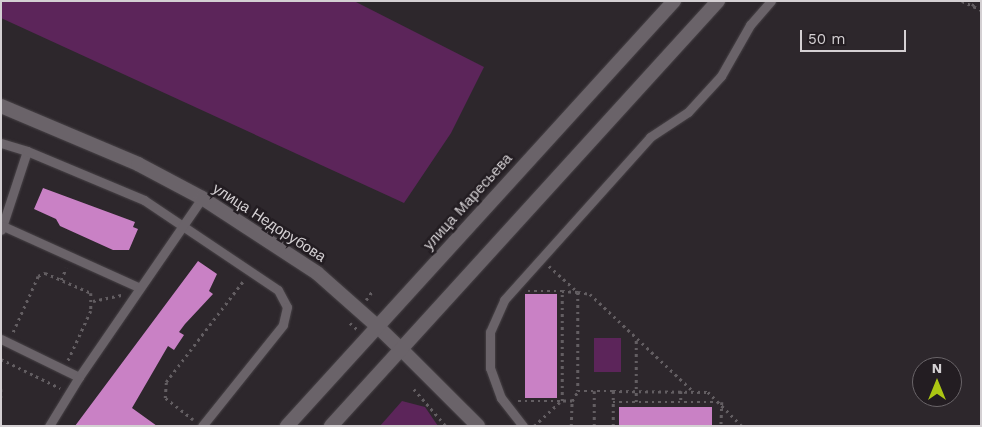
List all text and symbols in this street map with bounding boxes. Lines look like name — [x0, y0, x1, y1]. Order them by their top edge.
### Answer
scale bar — [802, 20, 908, 52]
text: 50 m — [808, 30, 845, 48]
street label: улица Маресьева — [420, 150, 516, 254]
street label: улица Недорубова — [209, 180, 329, 266]
north arrow — [912, 357, 962, 407]
text: N — [932, 360, 942, 376]

